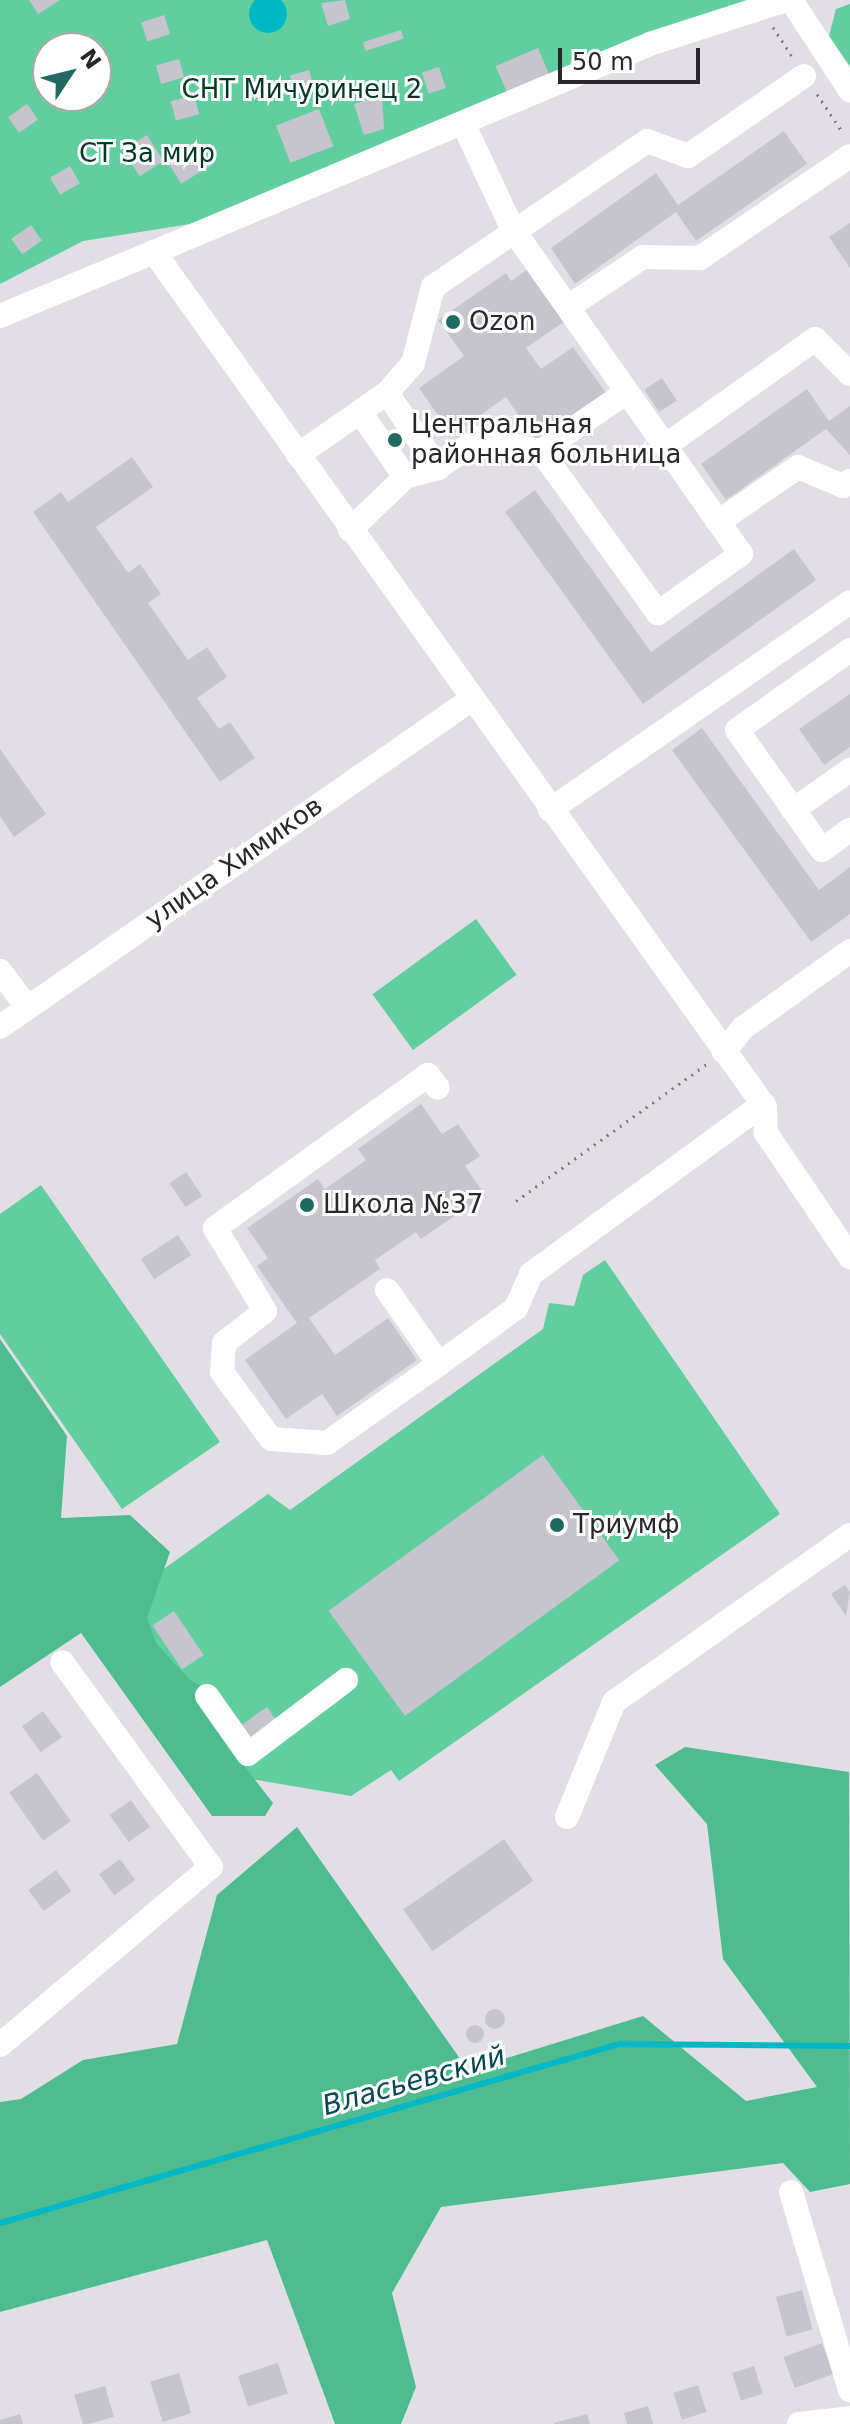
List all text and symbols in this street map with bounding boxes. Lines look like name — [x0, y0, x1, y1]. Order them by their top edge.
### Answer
north arrow — [32, 32, 112, 112]
scale bar — [562, 32, 704, 82]
text: N — [75, 44, 106, 74]
text: 50 m — [572, 48, 634, 76]
park label: СНТ Мичуринец 2 — [182, 74, 422, 106]
park label: СТ За мир — [79, 138, 215, 170]
place label: Ozon — [469, 306, 535, 338]
marker: Ozon — [444, 313, 462, 331]
place label: Центральная районная больница — [411, 409, 681, 470]
marker: Центральная районная больница — [386, 431, 404, 449]
street label: улица Химиков — [139, 790, 329, 936]
place label: Школа №37 — [323, 1189, 483, 1221]
marker: Школа №37 — [298, 1196, 316, 1214]
place label: Триумф — [573, 1509, 680, 1541]
marker: Триумф — [548, 1516, 566, 1534]
water label: Власьевский — [319, 2039, 509, 2123]

